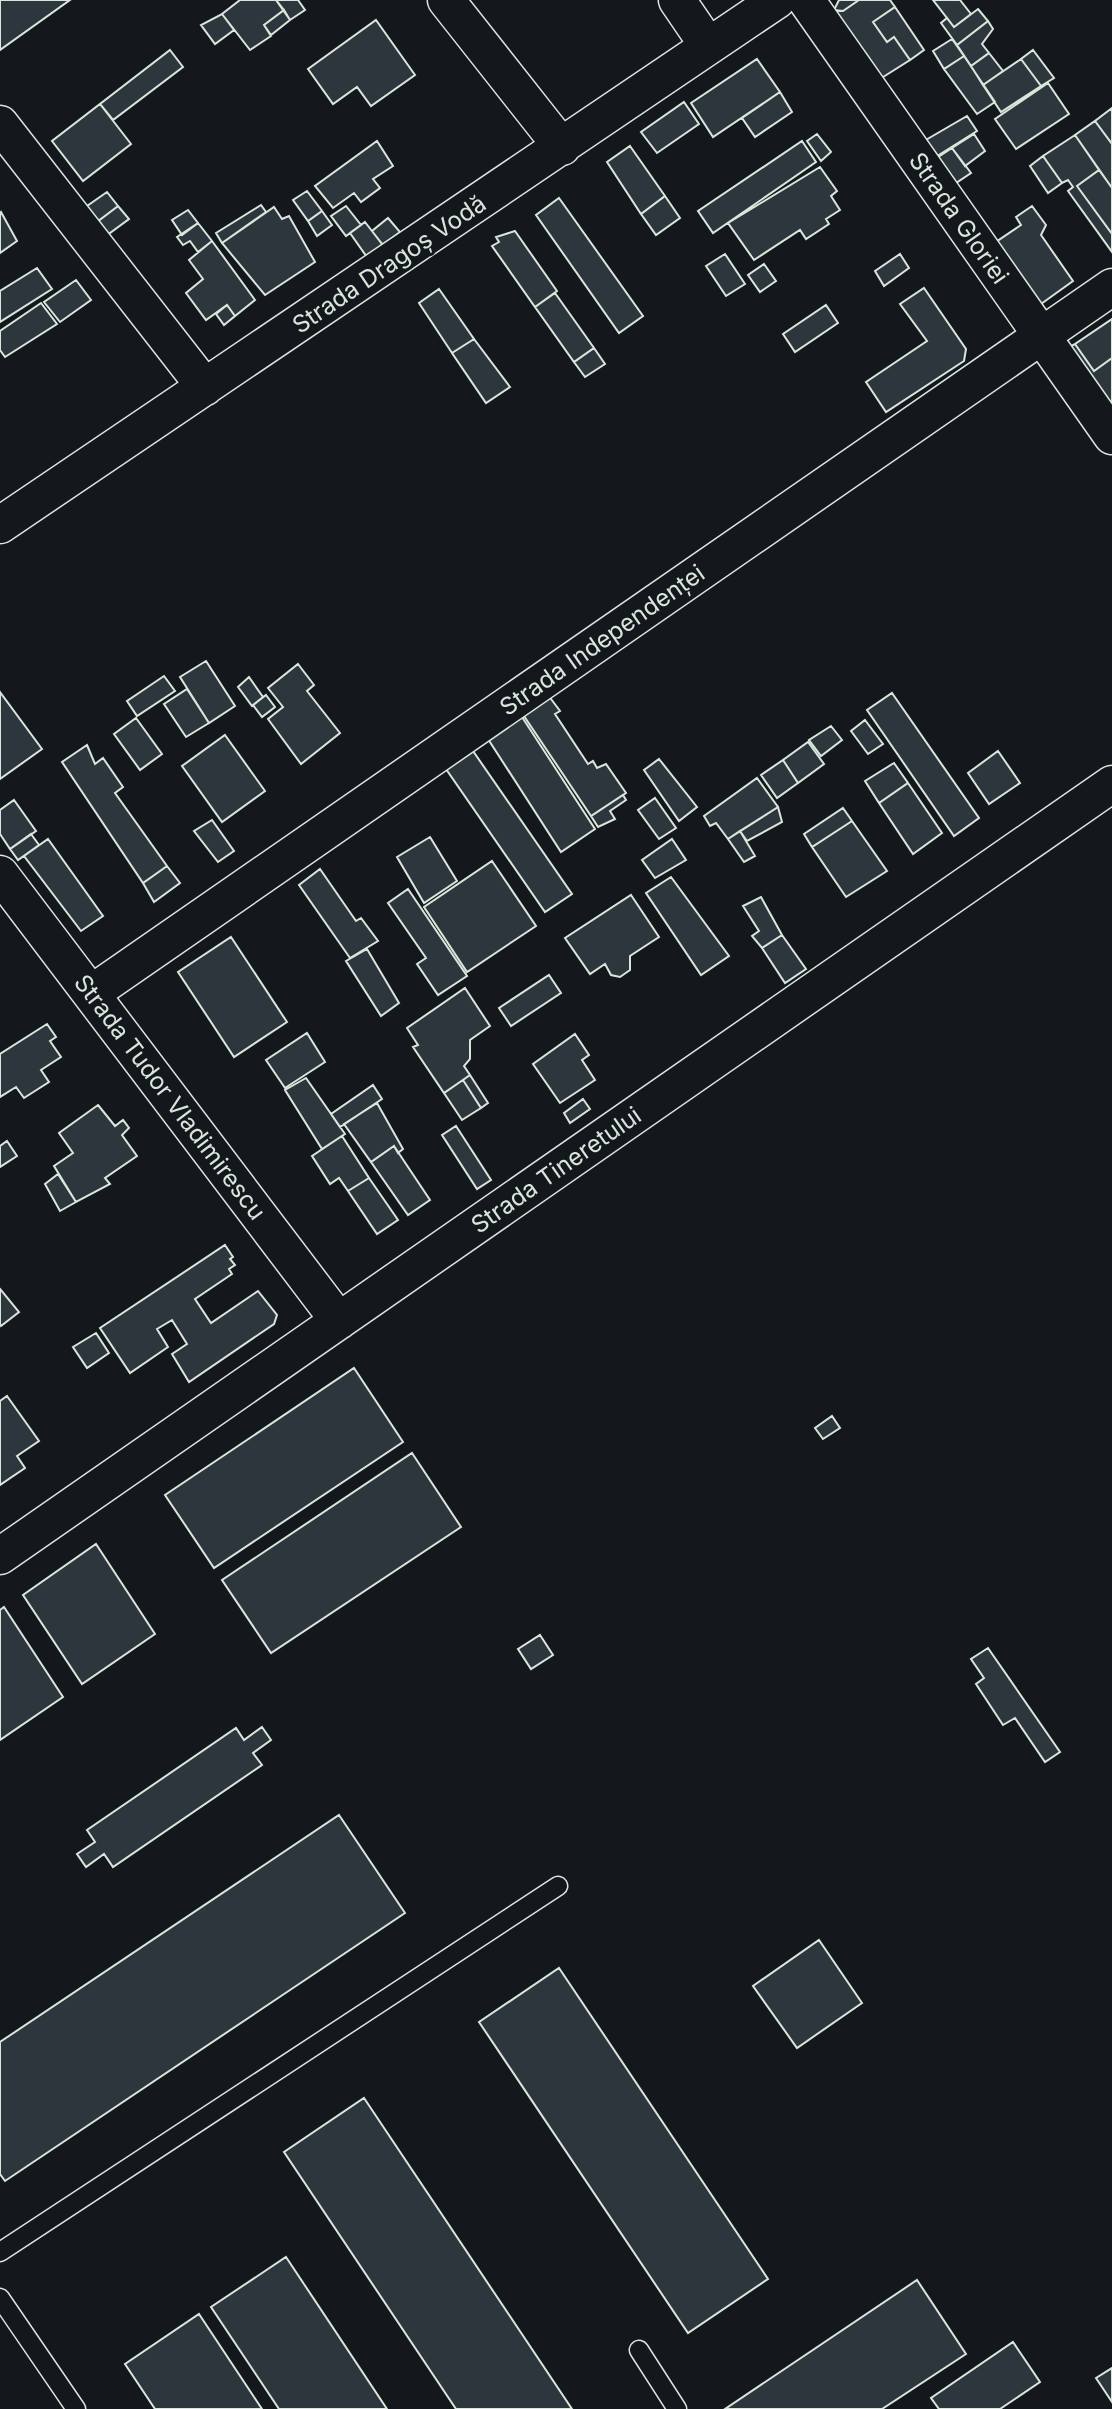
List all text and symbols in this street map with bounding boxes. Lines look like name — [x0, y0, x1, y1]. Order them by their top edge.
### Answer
street label: Strada Gloriei — [903, 147, 1015, 289]
street label: Strada Dragoș Vodă — [287, 189, 491, 339]
street label: Strada Independenței — [494, 558, 710, 722]
street label: Strada Tudor Vladimirescu — [68, 969, 272, 1225]
street label: Strada Tineretului — [465, 1101, 647, 1239]

